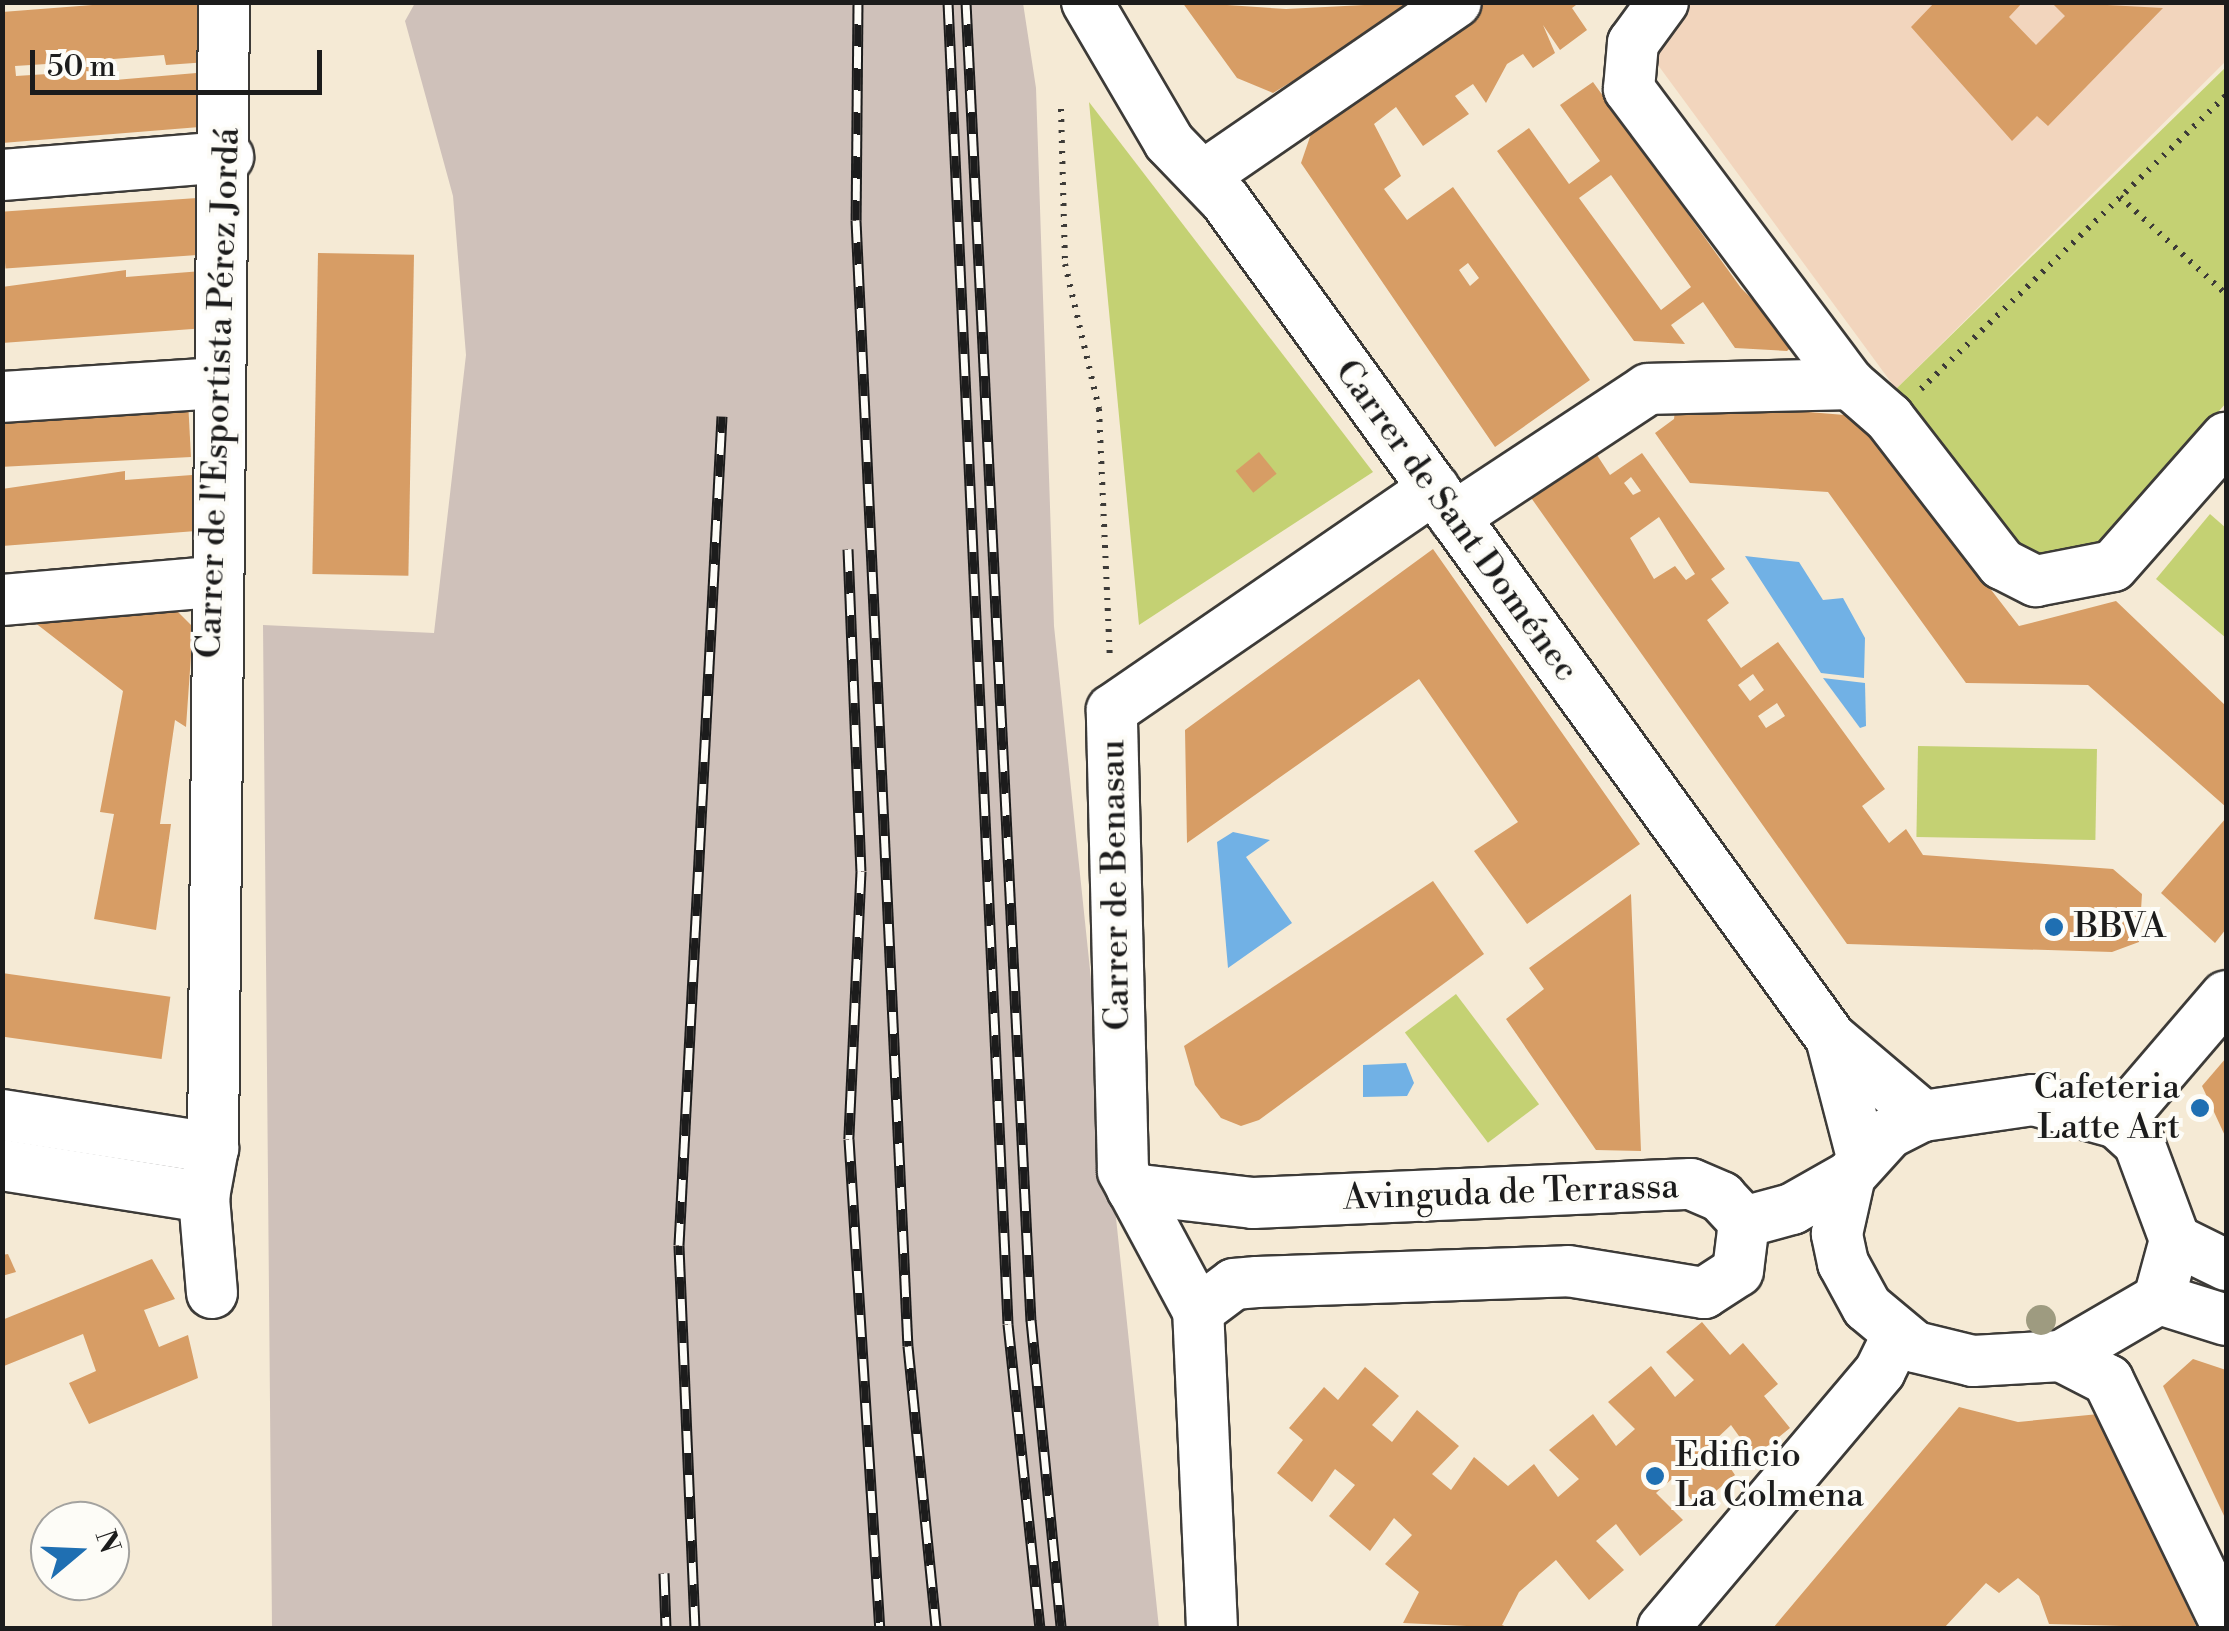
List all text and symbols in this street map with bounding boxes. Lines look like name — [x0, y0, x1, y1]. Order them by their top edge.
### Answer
scale bar — [35, 30, 328, 92]
text: 50 m — [47, 48, 116, 86]
street label: Carrer de l'Esportista Pérez Jordá — [189, 127, 249, 659]
street label: Carrer de Sant Doménec — [1325, 352, 1587, 690]
street label: Carrer de Benasau — [1092, 739, 1140, 1031]
place label: BBVA — [2074, 906, 2166, 948]
marker: BBVA — [2043, 916, 2065, 938]
place label: Cafeteria Latte Art — [2034, 1067, 2180, 1149]
marker: Cafeteria Latte Art — [2189, 1097, 2211, 1119]
street label: Avinguda de Terrassa — [1342, 1166, 1680, 1220]
place label: Edificio La Colmena — [1675, 1435, 1864, 1517]
marker: Edificio La Colmena — [1644, 1465, 1666, 1487]
north arrow — [30, 1501, 130, 1601]
text: N — [87, 1526, 127, 1558]

